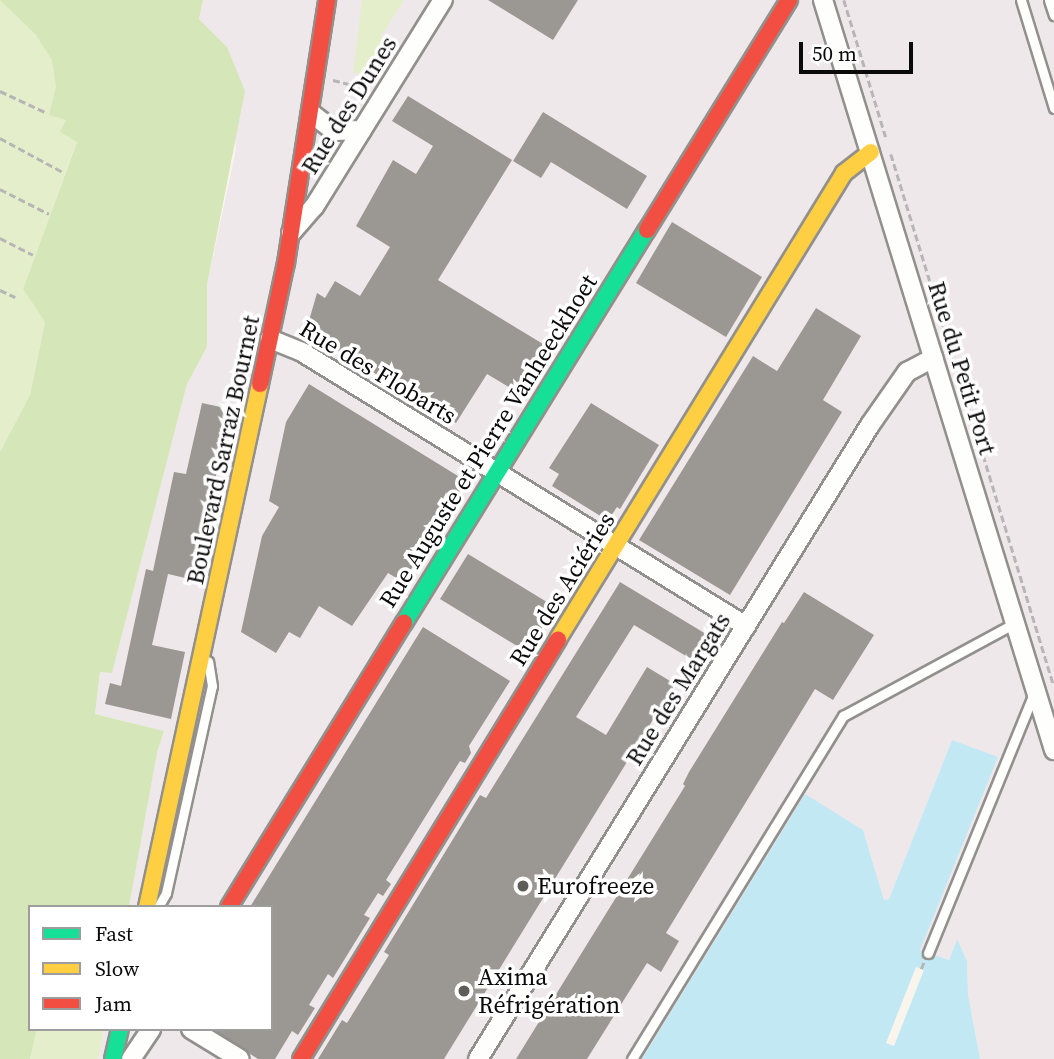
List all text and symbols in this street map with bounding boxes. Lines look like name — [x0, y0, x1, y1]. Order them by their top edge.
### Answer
scale bar — [802, 28, 916, 72]
street label: Rue des Dunes — [295, 31, 403, 179]
text: 50 m — [812, 39, 857, 68]
street label: Rue Auguste et Pierre Vanheeckhoet — [373, 269, 603, 613]
street label: Rue du Petit Port — [922, 278, 1002, 458]
street label: Boulevard Sarraz Bournet — [180, 313, 266, 587]
street label: Rue des Flobarts — [294, 314, 462, 430]
street label: Rue des Aciéries — [503, 507, 621, 671]
street label: Rue des Margats — [620, 607, 736, 771]
place label: Eurofreeze — [537, 872, 654, 900]
marker: Eurofreeze — [515, 878, 531, 894]
legend — [28, 905, 273, 1031]
text: Fast — [95, 919, 133, 948]
text: Slow — [95, 954, 139, 983]
place label: Axima Réfrigération — [478, 963, 620, 1019]
marker: Axima Réfrigération — [456, 983, 472, 999]
text: Jam — [95, 989, 132, 1018]

